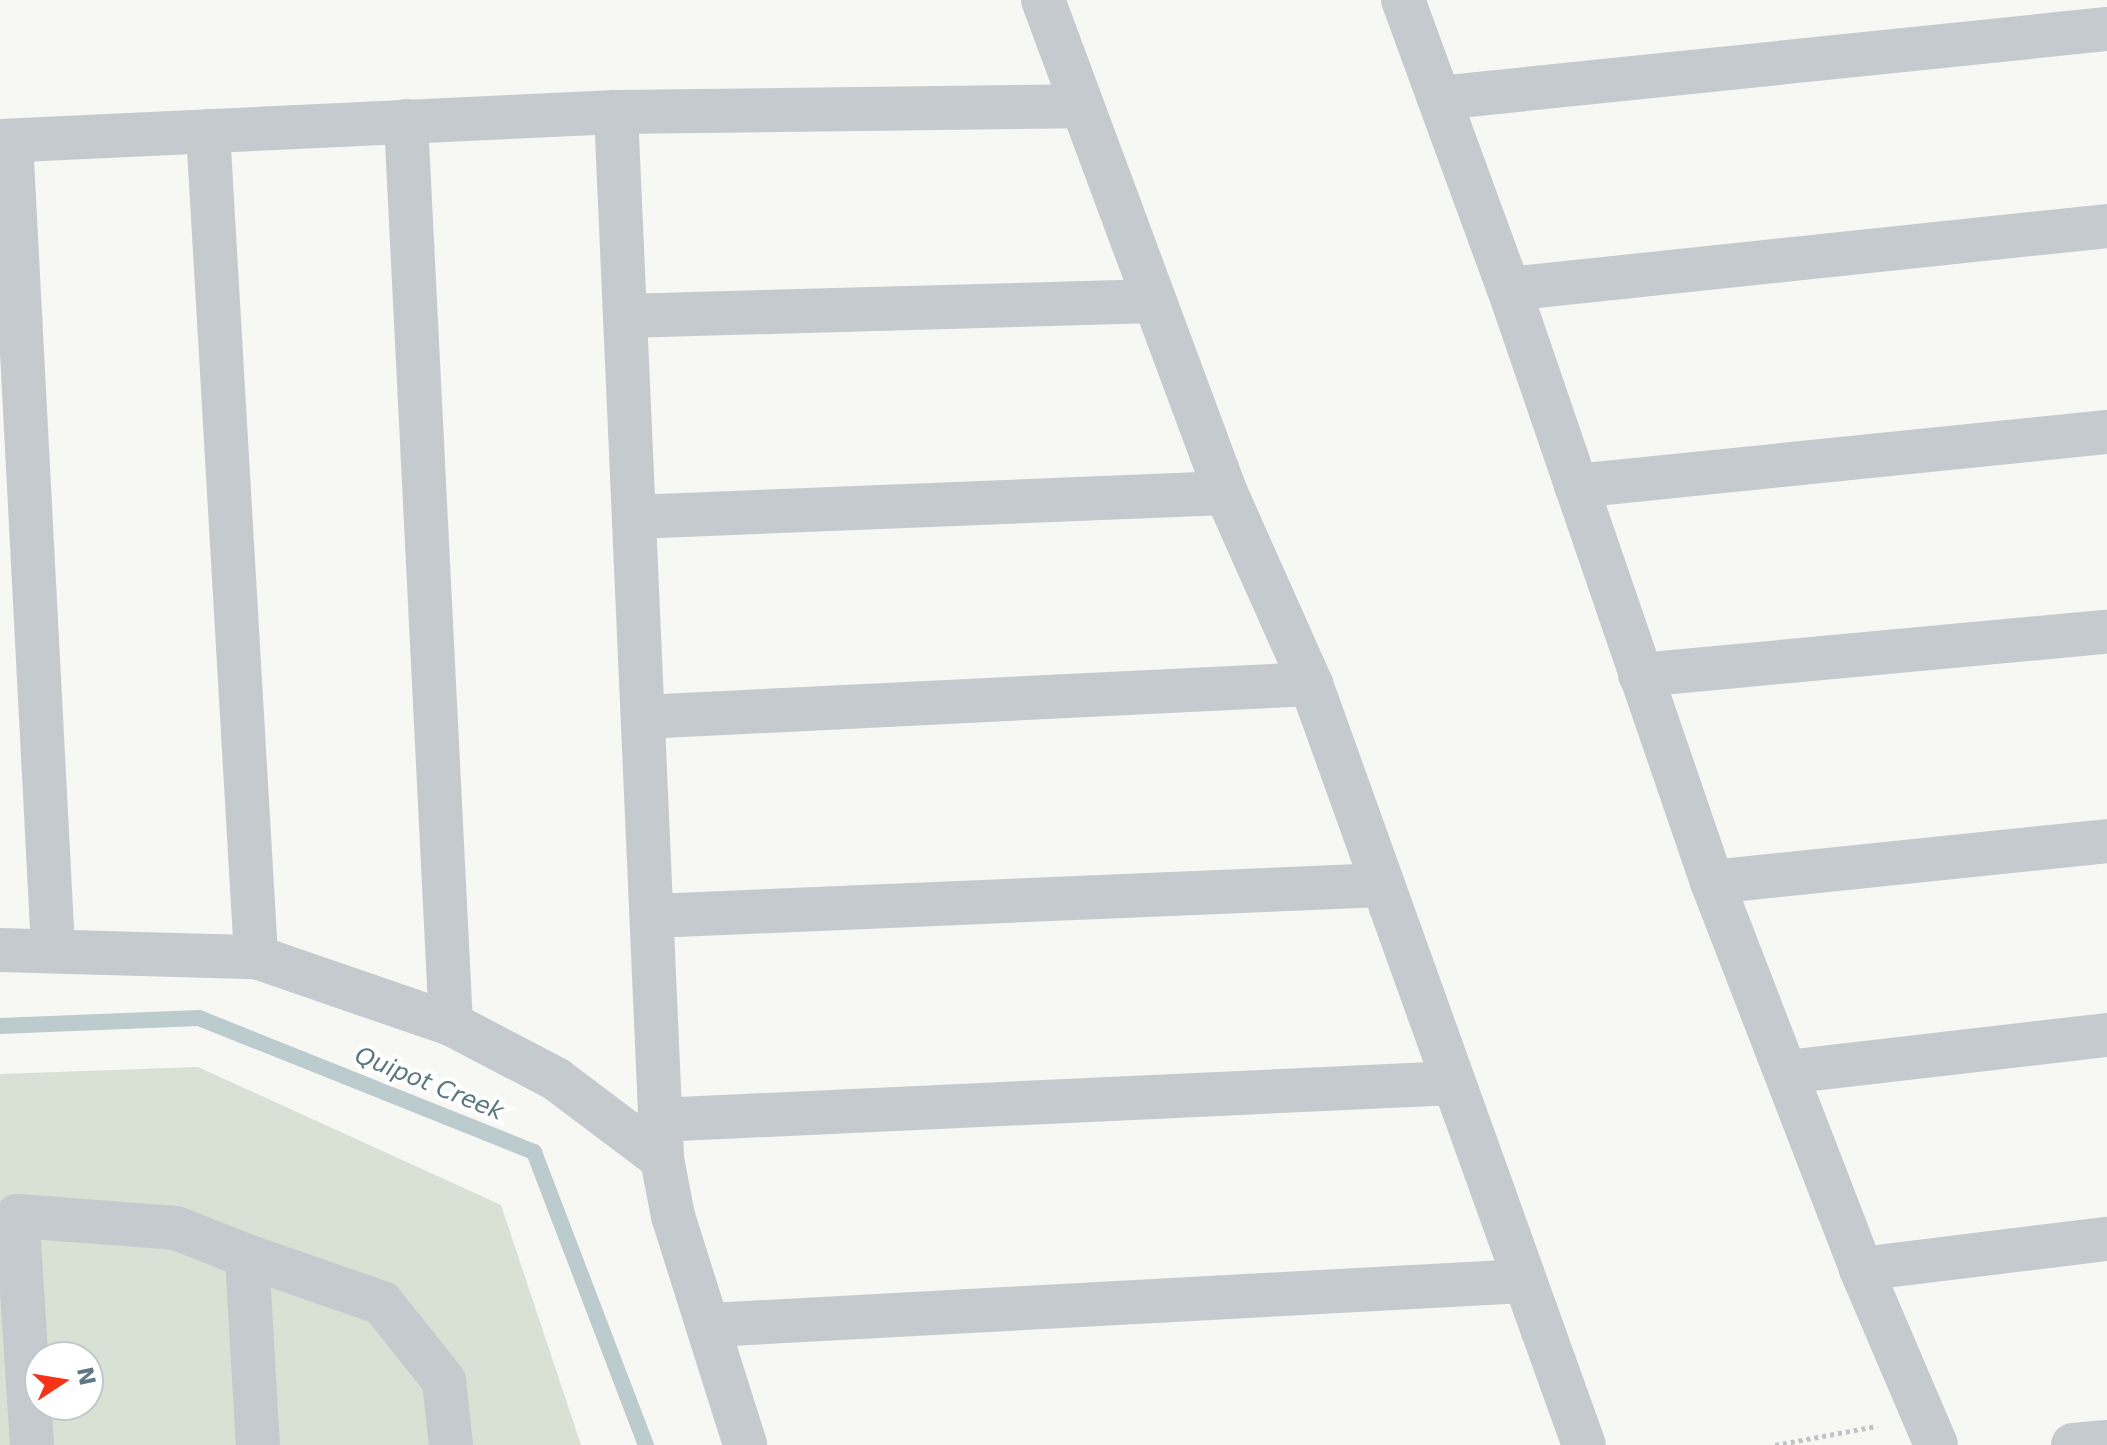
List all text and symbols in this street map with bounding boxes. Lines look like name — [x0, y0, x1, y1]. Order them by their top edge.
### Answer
water label: Quipot Creek — [350, 1041, 508, 1127]
north arrow — [24, 1341, 104, 1421]
text: N — [72, 1365, 100, 1388]

